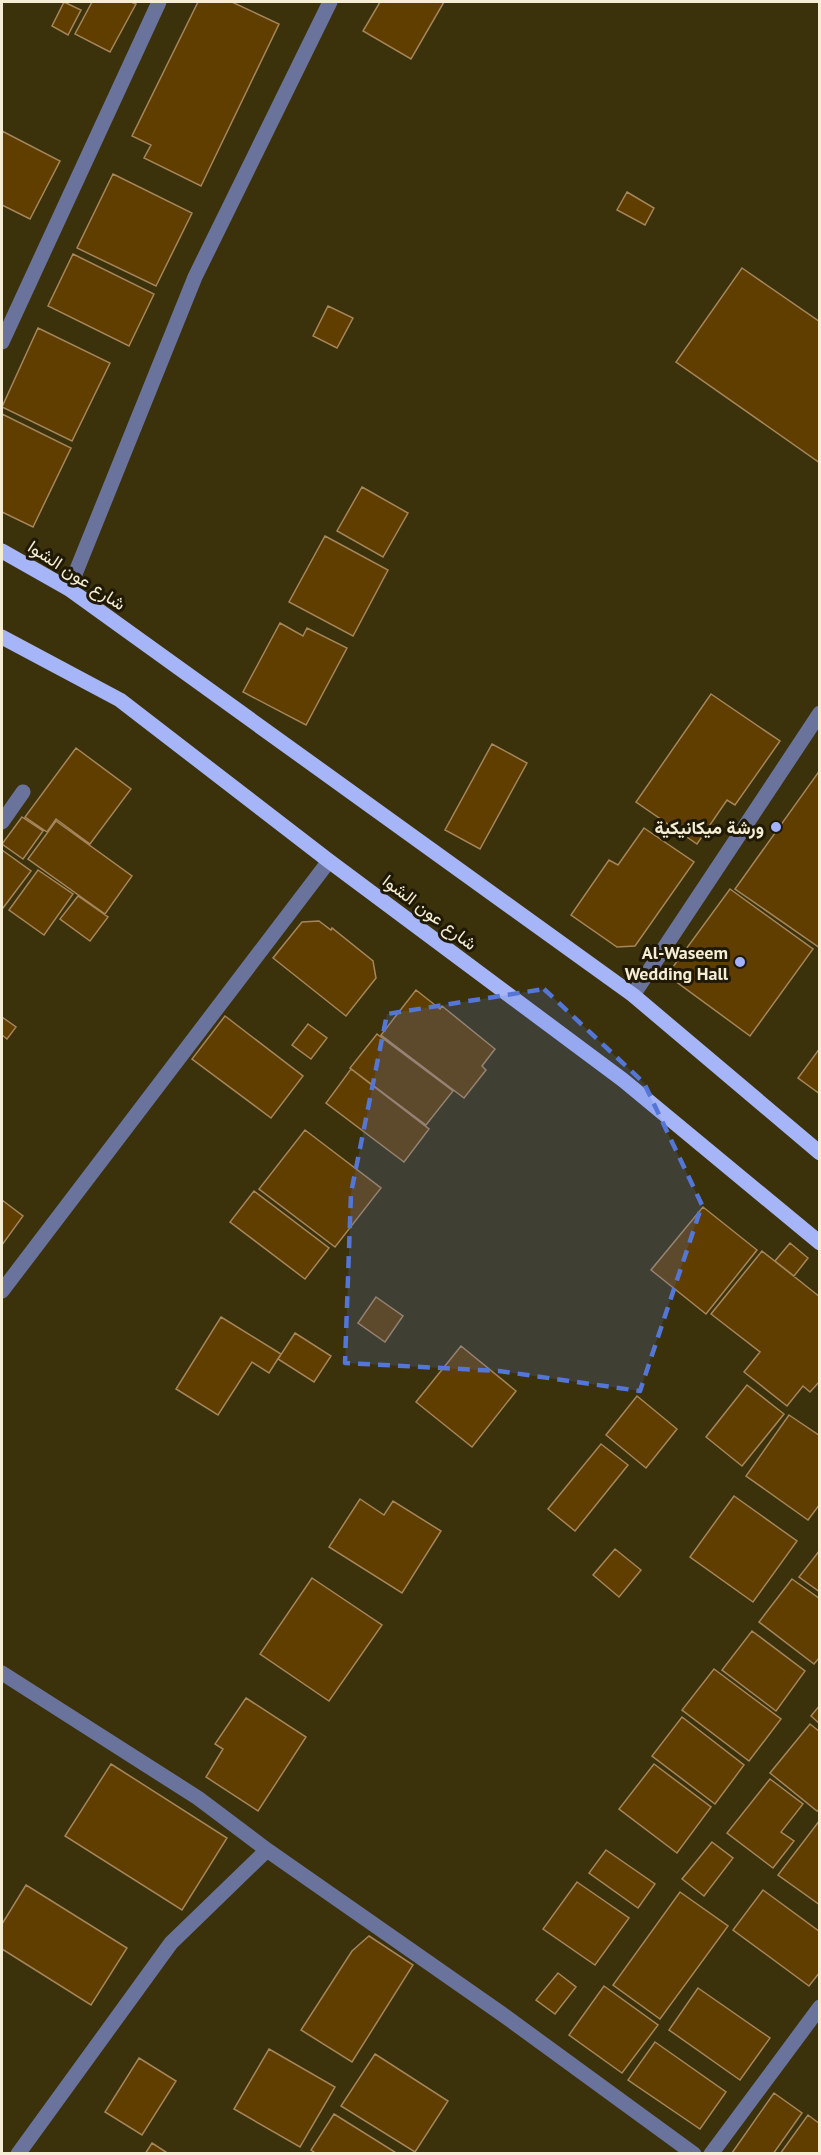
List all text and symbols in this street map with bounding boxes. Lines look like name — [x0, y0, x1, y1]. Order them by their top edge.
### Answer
street label: شارع عون الشوا — [23, 535, 130, 616]
place label: ورشة ميكانيكية — [654, 816, 764, 839]
marker: ورشة ميكانيكية — [769, 820, 783, 834]
street label: شارع عون الشوا — [378, 869, 482, 956]
place label: Al-Waseem Wedding Hall — [625, 941, 729, 985]
marker: Al-Waseem Wedding Hall — [733, 955, 747, 969]

